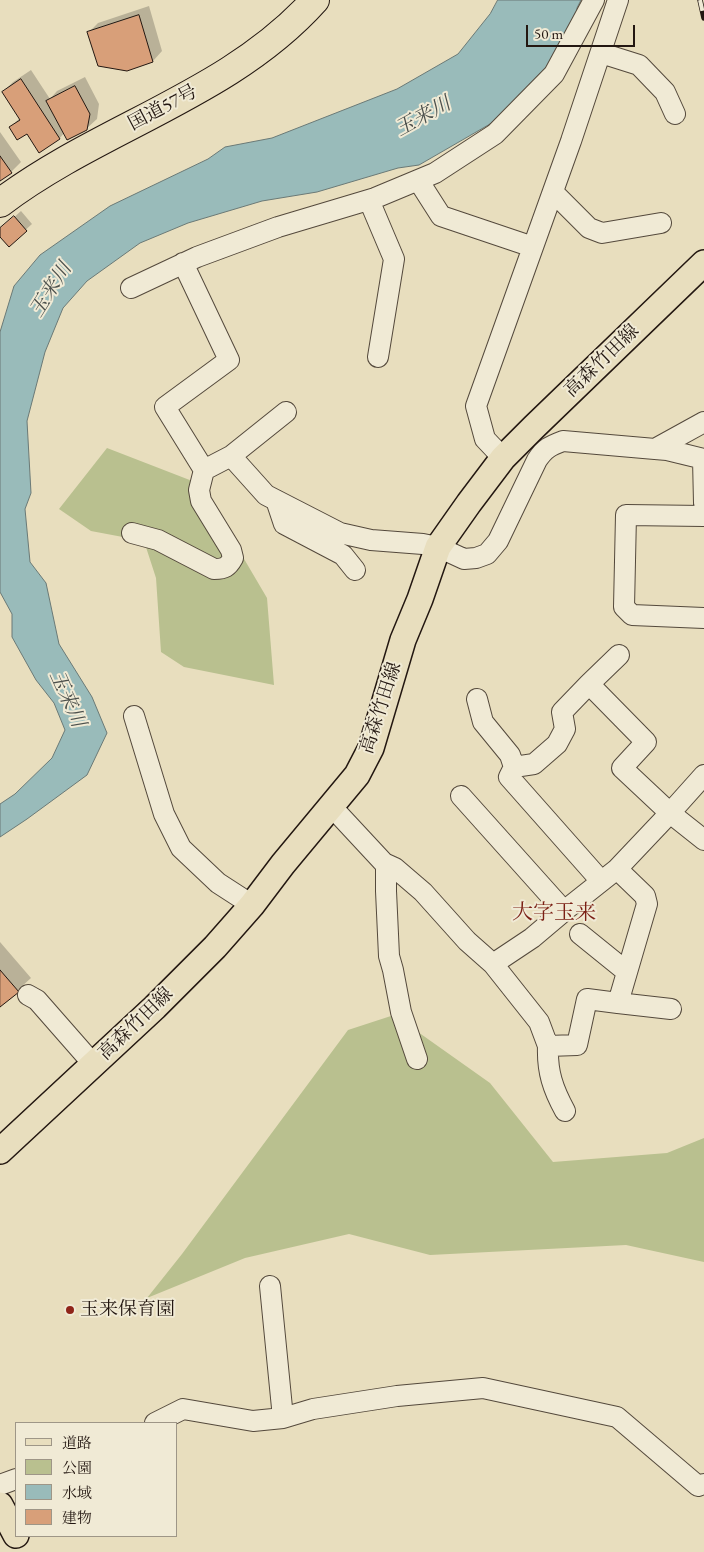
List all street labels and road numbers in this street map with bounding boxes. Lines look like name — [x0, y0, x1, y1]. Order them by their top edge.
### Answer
street label: 国道57号 — [124, 80, 202, 136]
street label: 高森竹田線 — [560, 320, 644, 402]
street label: 高森竹田線 — [355, 659, 407, 757]
street label: 高森竹田線 — [94, 983, 178, 1065]

